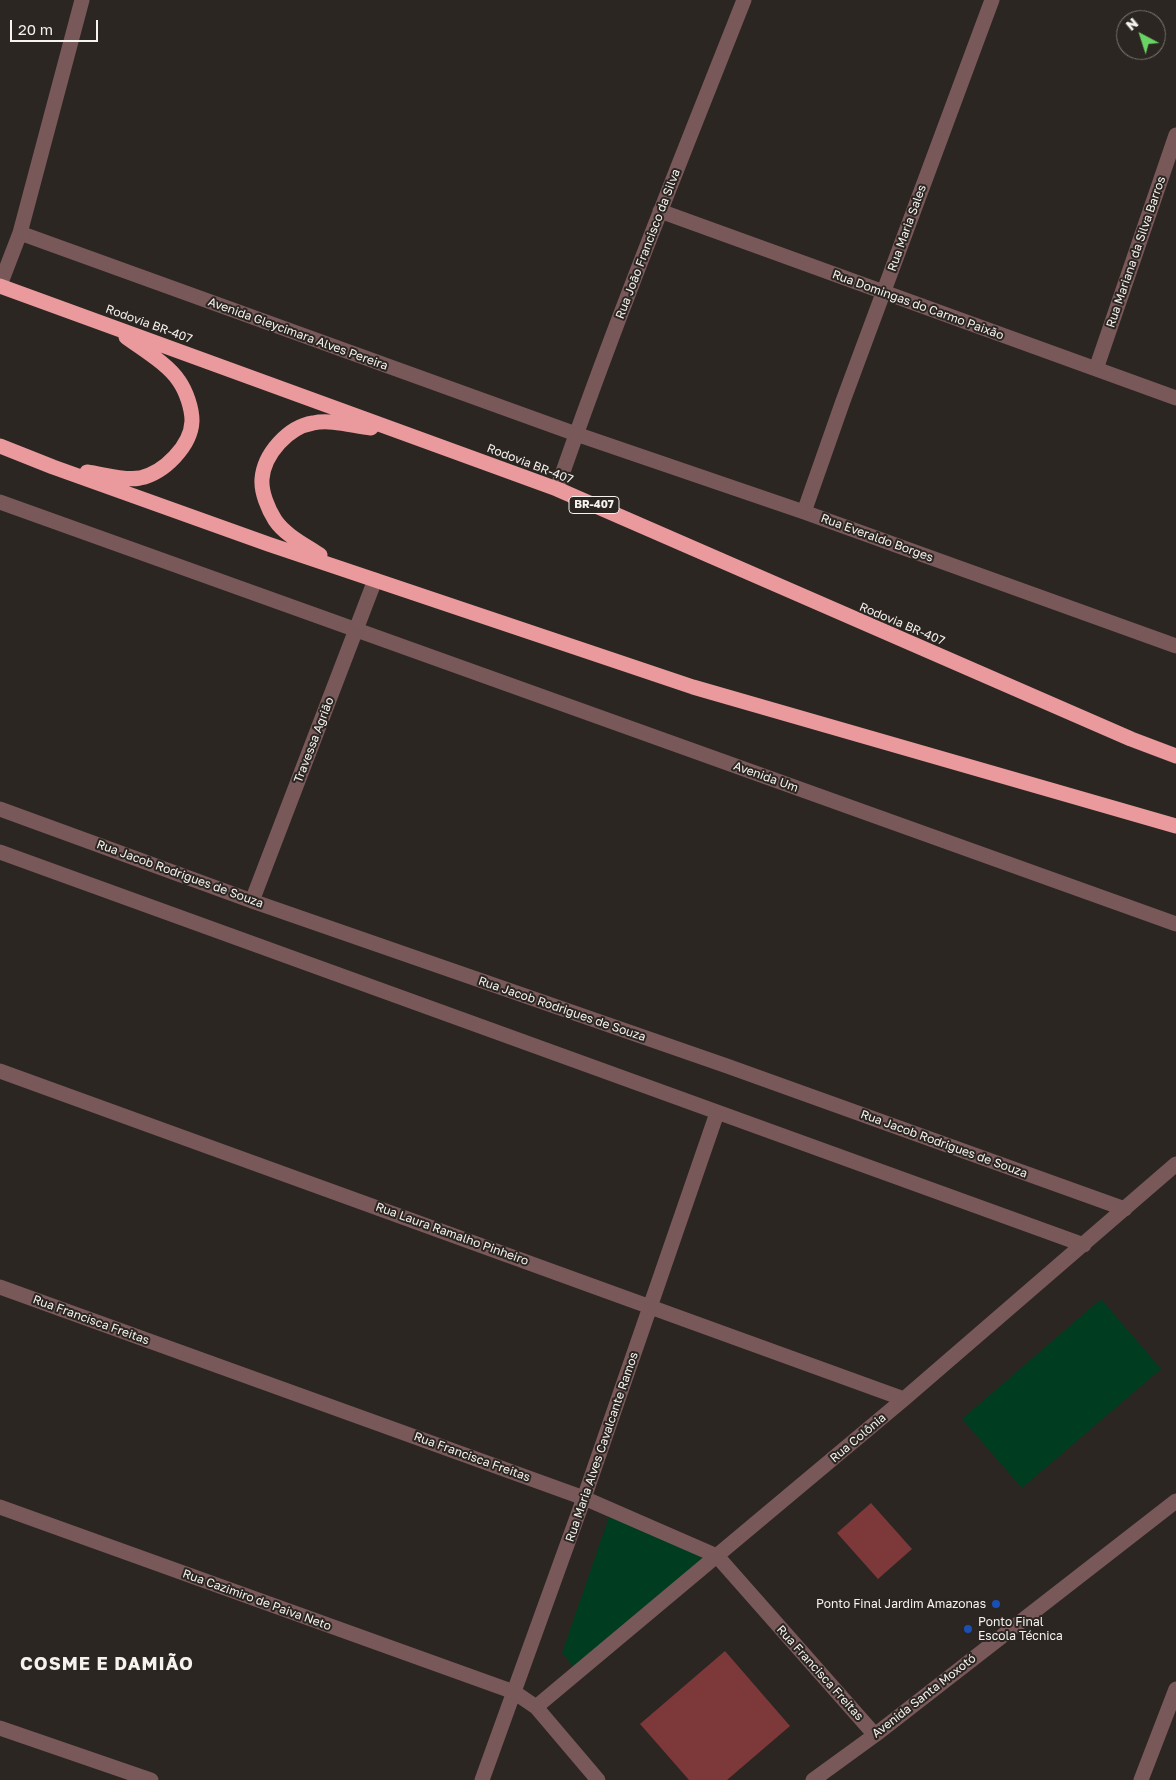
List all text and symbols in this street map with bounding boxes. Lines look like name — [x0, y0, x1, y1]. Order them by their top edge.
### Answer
scale bar — [12, 10, 100, 42]
north arrow — [1116, 10, 1166, 60]
text: N — [1122, 14, 1141, 34]
text: 20 m — [18, 20, 53, 38]
street label: Rua João Francisco da Silva — [613, 167, 683, 321]
street label: Rua Mariana da Silva Barros — [1103, 174, 1169, 330]
street label: Rua Maria Sales — [885, 183, 929, 273]
street label: Rua Domingas do Carmo Paixão — [830, 267, 1006, 343]
street label: Avenida Gleycimara Alves Pereira — [206, 295, 390, 373]
street label: Rodovia BR-407 — [104, 302, 194, 346]
street label: Rodovia BR-407 — [485, 441, 575, 487]
road number: BR-407 — [569, 496, 619, 514]
street label: Rua Everaldo Borges — [819, 511, 935, 565]
street label: Rodovia BR-407 — [857, 600, 947, 648]
street label: Travessa Agrião — [291, 695, 337, 785]
street label: Avenida Um — [732, 759, 800, 795]
street label: Rua Jacob Rodrigues de Souza — [95, 837, 265, 911]
street label: Rua Jacob Rodrigues de Souza — [476, 973, 648, 1045]
street label: Rua Jacob Rodrigues de Souza — [859, 1107, 1029, 1181]
street label: Rua Laura Ramalho Pinheiro — [374, 1200, 530, 1268]
street label: Rua Francisca Freitas — [31, 1292, 151, 1348]
street label: Rua Maria Alves Cavalcante Ramos — [563, 1350, 641, 1544]
street label: Rua Colônia — [827, 1410, 889, 1466]
street label: Rua Francisca Freitas — [412, 1429, 532, 1485]
street label: Rua Cazimiro de Paiva Neto — [181, 1566, 333, 1634]
place label: Ponto Final Jardim Amazonas — [816, 1597, 986, 1611]
marker: Ponto Final Jardim Amazonas — [990, 1598, 1002, 1610]
place label: Ponto Final Escola Técnica — [978, 1615, 1063, 1643]
street label: Rua Francisca Freitas — [773, 1622, 867, 1724]
marker: Ponto Final Escola Técnica — [962, 1623, 974, 1635]
street label: Avenida Santa Moxotó — [869, 1651, 979, 1741]
district label: COSME E DAMIÃO — [18, 1653, 196, 1675]

